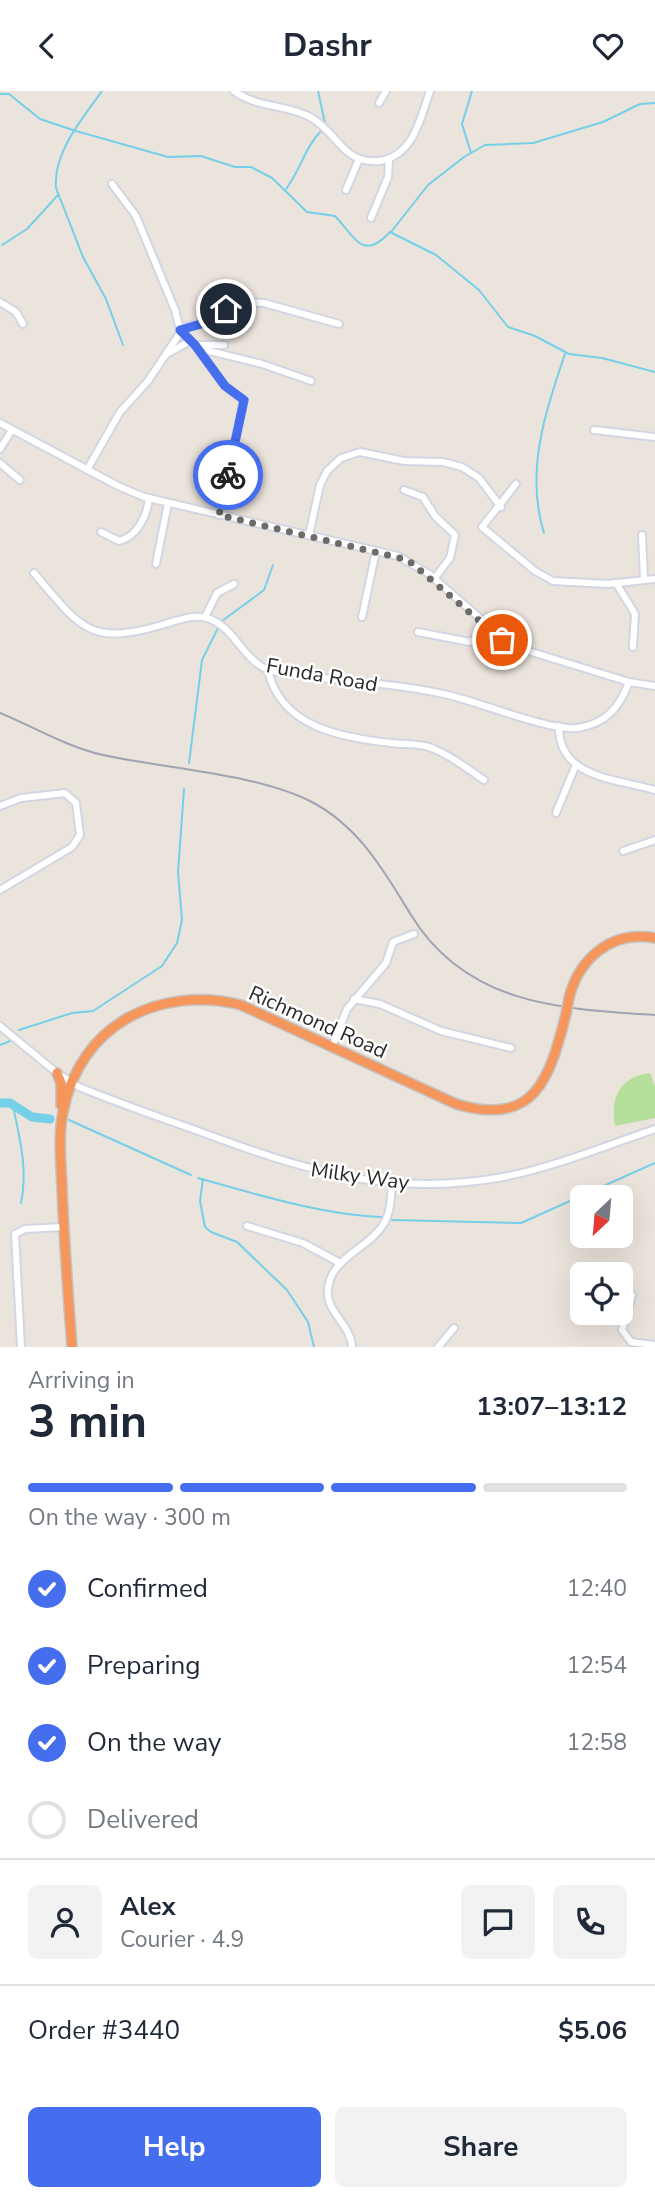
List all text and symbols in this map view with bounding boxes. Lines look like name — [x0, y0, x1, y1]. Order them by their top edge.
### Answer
text: Dashr — [283, 24, 372, 67]
icon: back — [28, 27, 66, 65]
icon: heart — [589, 27, 627, 65]
pin — [196, 279, 256, 339]
icon: home — [207, 290, 245, 328]
courier — [193, 440, 263, 510]
icon: bike — [209, 456, 247, 494]
pin — [472, 610, 532, 670]
icon: bag — [483, 621, 521, 659]
street label: Funda Road — [264, 651, 380, 699]
street label: Richmond Road — [244, 979, 392, 1065]
street label: Milky Way — [309, 1155, 411, 1197]
north arrow — [570, 1185, 634, 1248]
map controls — [570, 1185, 633, 1325]
button: locate — [570, 1262, 633, 1325]
text: Arriving in — [28, 1365, 135, 1396]
text: 13:07–13:12 — [476, 1389, 627, 1424]
text: 3 min — [28, 1390, 147, 1453]
text: On the way · 300 m — [28, 1502, 231, 1533]
icon: check — [28, 1570, 66, 1608]
text: Confirmed — [87, 1571, 208, 1606]
text: 12:40 — [567, 1573, 627, 1604]
icon: check — [28, 1647, 66, 1685]
text: Preparing — [87, 1648, 200, 1683]
text: 12:54 — [567, 1650, 627, 1681]
icon: check — [28, 1724, 66, 1762]
text: On the way — [87, 1725, 221, 1760]
text: 12:58 — [567, 1727, 627, 1758]
text: Delivered — [87, 1802, 199, 1837]
button: person — [28, 1885, 102, 1959]
button: chat — [461, 1885, 535, 1959]
button: phone — [553, 1885, 627, 1959]
text: Alex — [120, 1889, 176, 1924]
text: Courier · 4.9 — [120, 1924, 244, 1955]
text: Order #3440 — [28, 2013, 180, 2048]
text: $5.06 — [558, 2013, 627, 2048]
button: Help — [28, 2107, 321, 2187]
button: Share — [335, 2107, 627, 2187]

